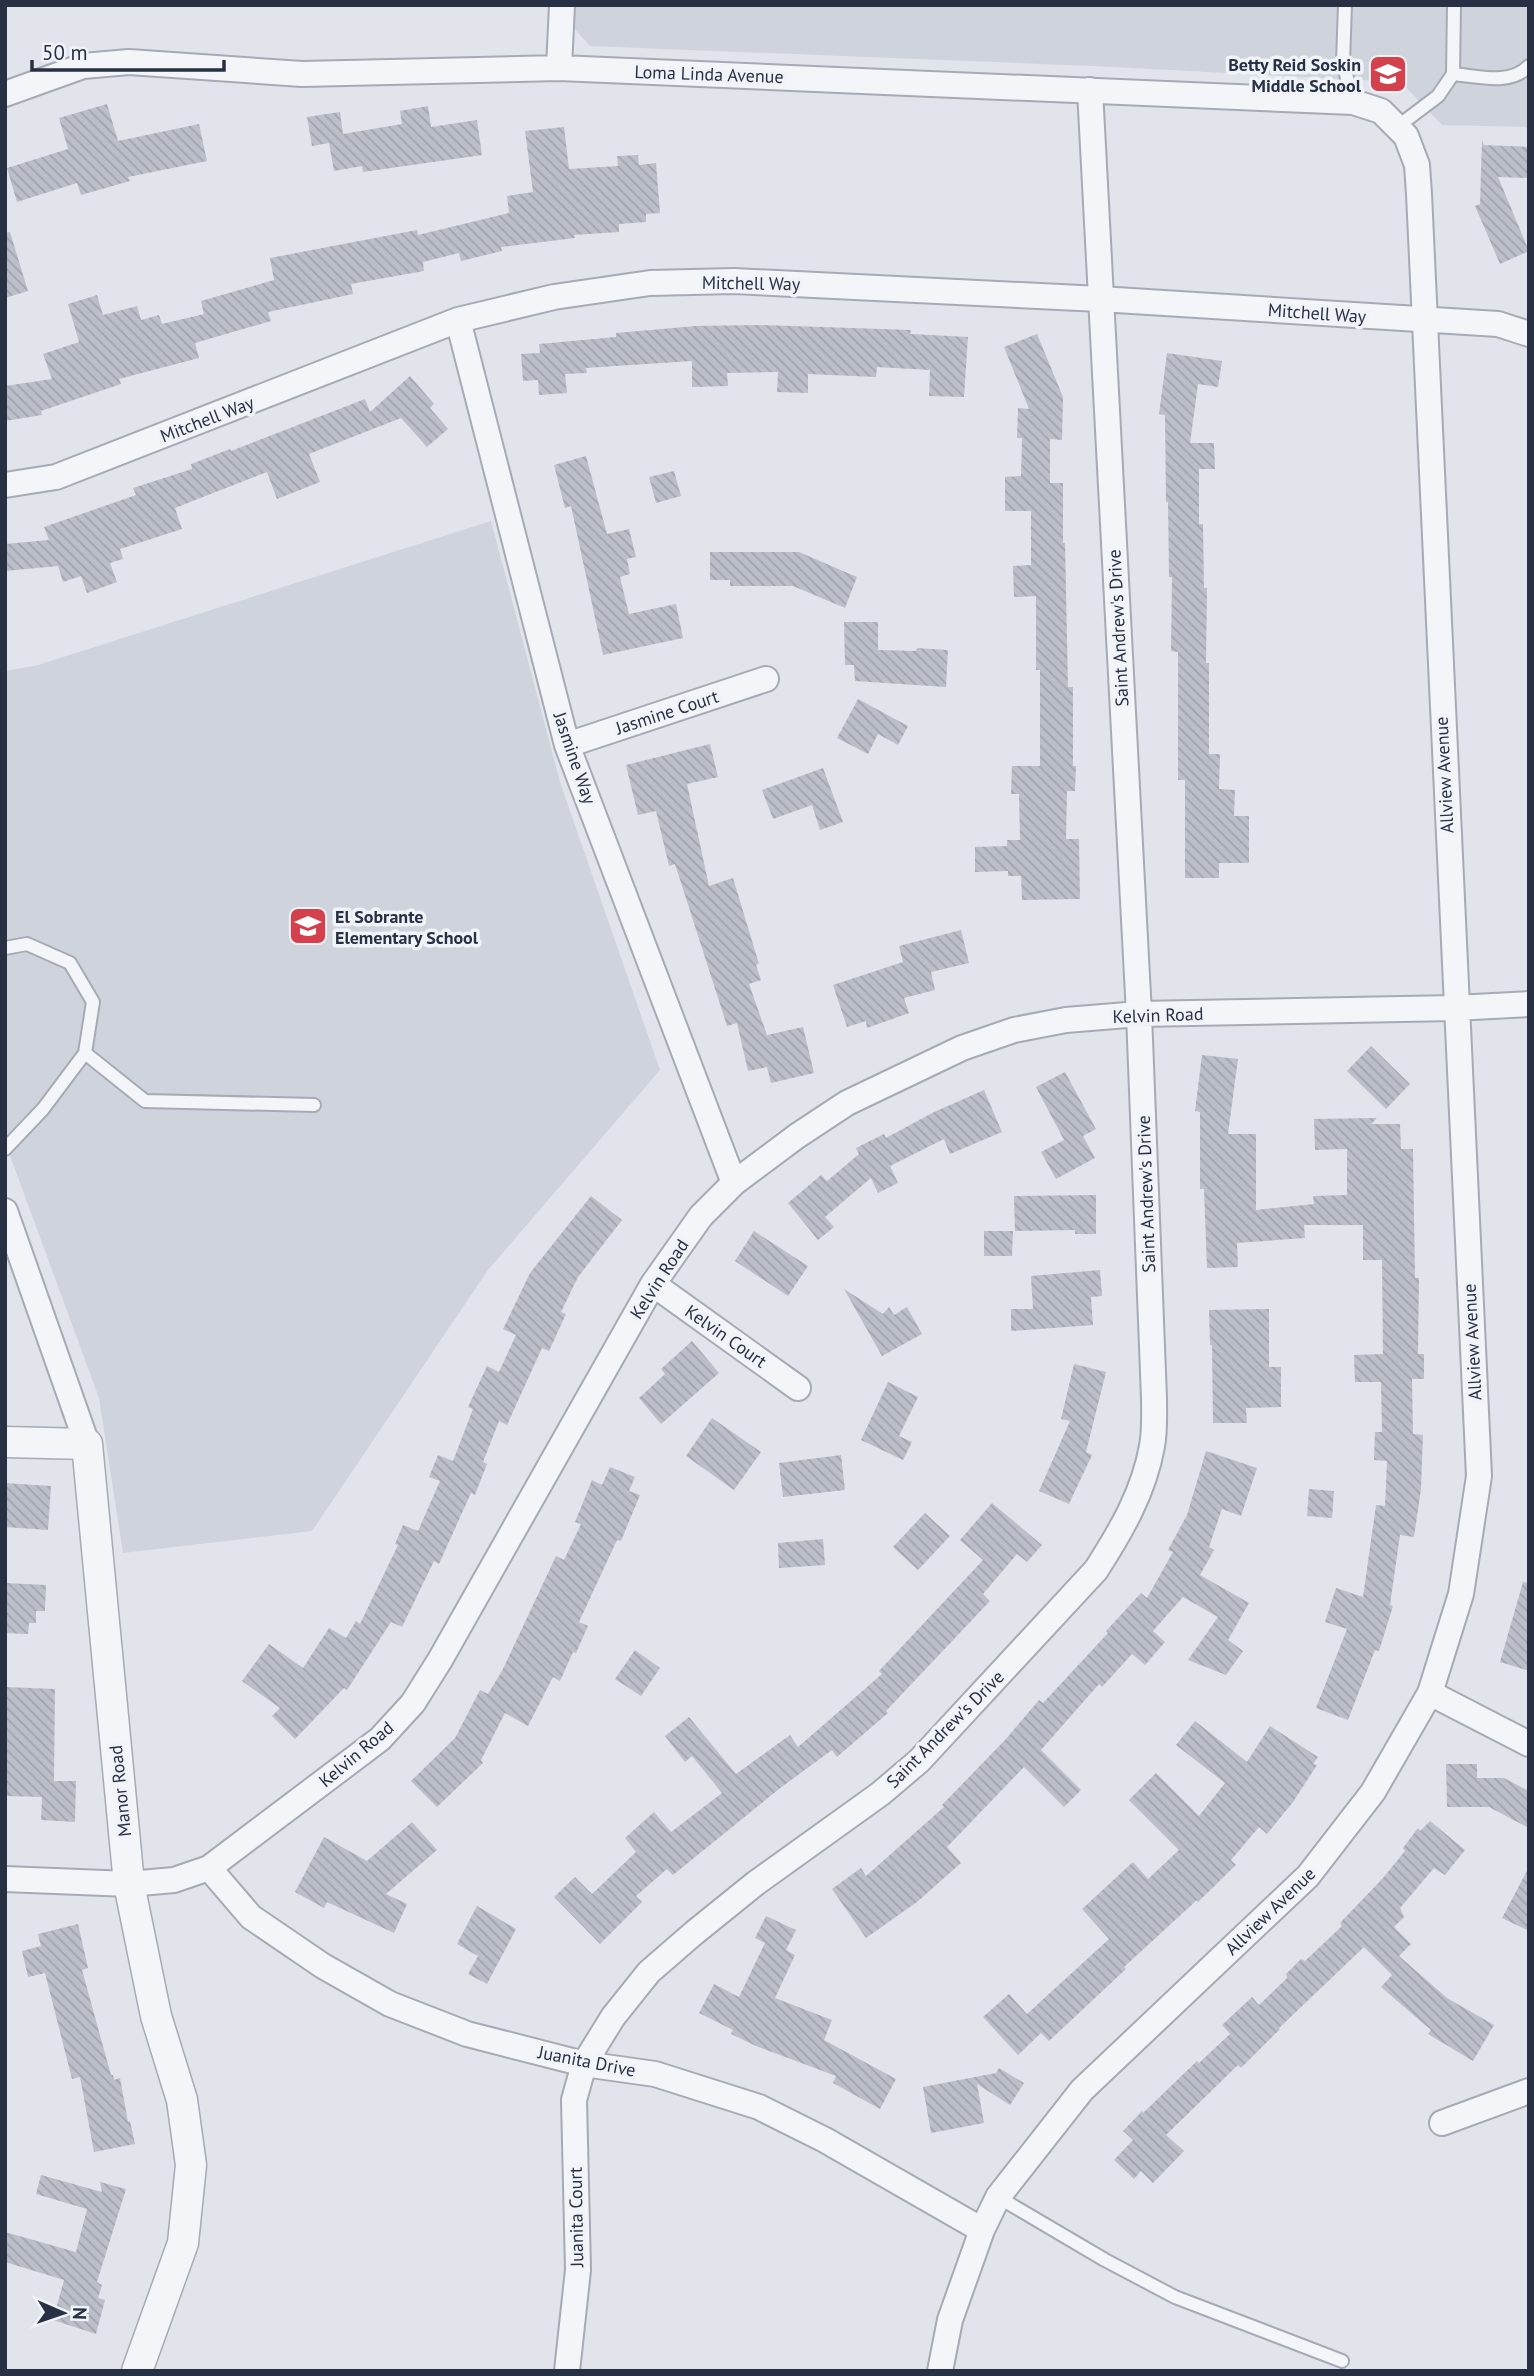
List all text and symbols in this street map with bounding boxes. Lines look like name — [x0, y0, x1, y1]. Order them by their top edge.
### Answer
scale bar — [32, 28, 224, 72]
text: 50 m — [42, 39, 88, 66]
place label: Betty Reid Soskin Middle School — [1228, 53, 1362, 97]
school or university icon: Betty Reid Soskin Middle School — [1367, 53, 1409, 95]
street label: Loma Linda Avenue — [634, 60, 784, 88]
street label: Mitchell Way — [702, 271, 801, 295]
street label: Mitchell Way — [1267, 298, 1368, 328]
street label: Mitchell Way — [157, 390, 258, 447]
street label: Saint Andrew's Drive — [1102, 549, 1134, 707]
street label: Jasmine Court — [612, 685, 721, 740]
street label: Jasmine Way — [548, 708, 602, 808]
street label: Allview Avenue — [1429, 716, 1459, 834]
school or university icon: El Sobrante Elementary School — [287, 905, 329, 947]
place label: El Sobrante Elementary School — [335, 905, 479, 949]
street label: Kelvin Road — [1112, 1002, 1204, 1028]
street label: Saint Andrew's Drive — [1132, 1115, 1160, 1273]
street label: Kelvin Road — [625, 1235, 693, 1323]
street label: Allview Avenue — [1457, 1283, 1487, 1401]
street label: Kelvin Court — [681, 1299, 771, 1373]
street label: Saint Andrew's Drive — [881, 1665, 1009, 1793]
street label: Kelvin Road — [314, 1716, 398, 1792]
street label: Manor Road — [104, 1744, 136, 1838]
street label: Allview Avenue — [1220, 1862, 1320, 1960]
street label: Juanita Drive — [535, 2040, 638, 2082]
street label: Juanita Court — [564, 2167, 588, 2268]
north arrow — [28, 2278, 98, 2348]
text: N — [68, 2307, 92, 2320]

